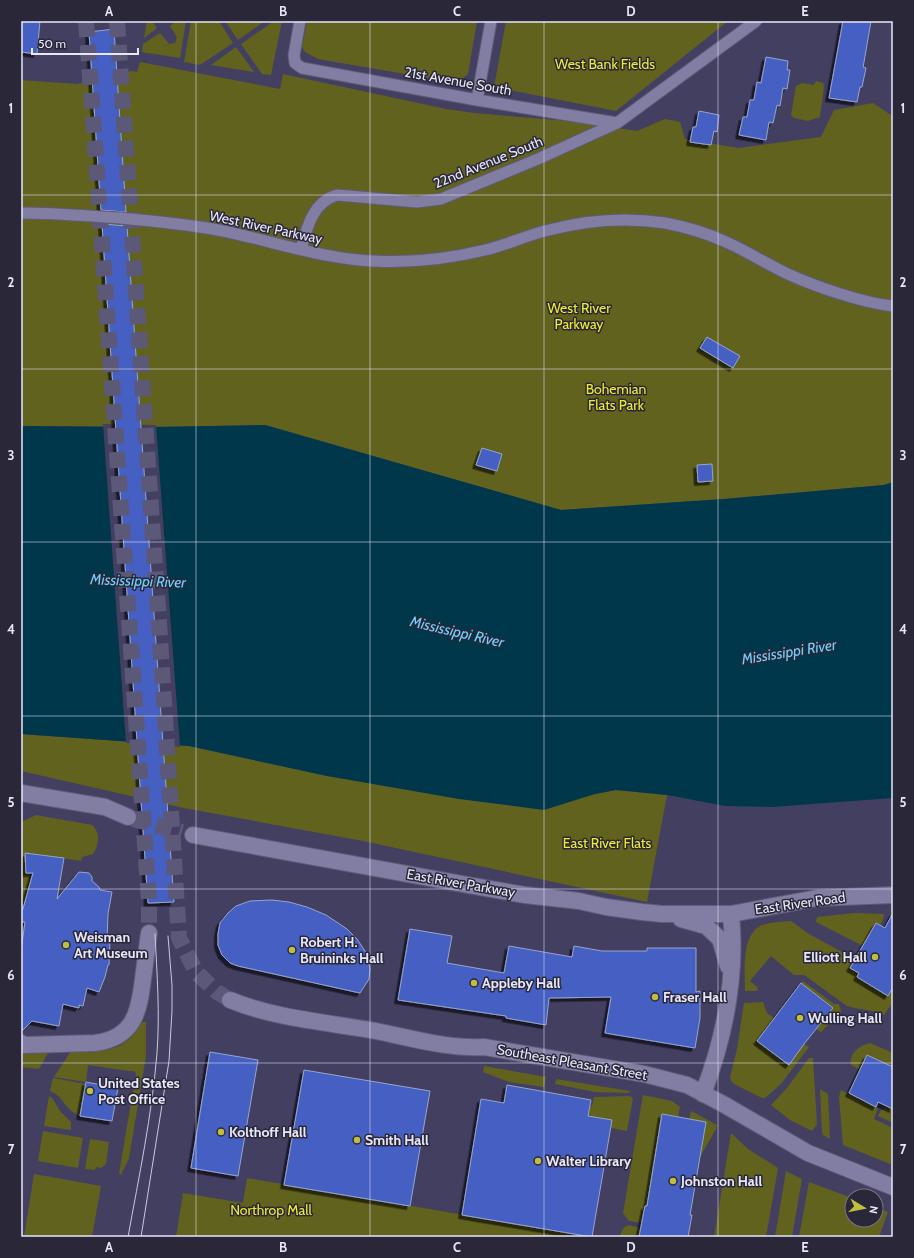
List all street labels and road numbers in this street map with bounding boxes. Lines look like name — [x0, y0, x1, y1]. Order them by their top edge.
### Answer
street label: 21st Avenue South — [403, 63, 513, 99]
street label: 22nd Avenue South — [431, 132, 545, 192]
street label: West River Parkway — [208, 206, 324, 248]
street label: East River Parkway — [405, 865, 517, 901]
street label: East River Road — [754, 888, 846, 918]
street label: Southeast Pleasant Street — [495, 1040, 649, 1084]

